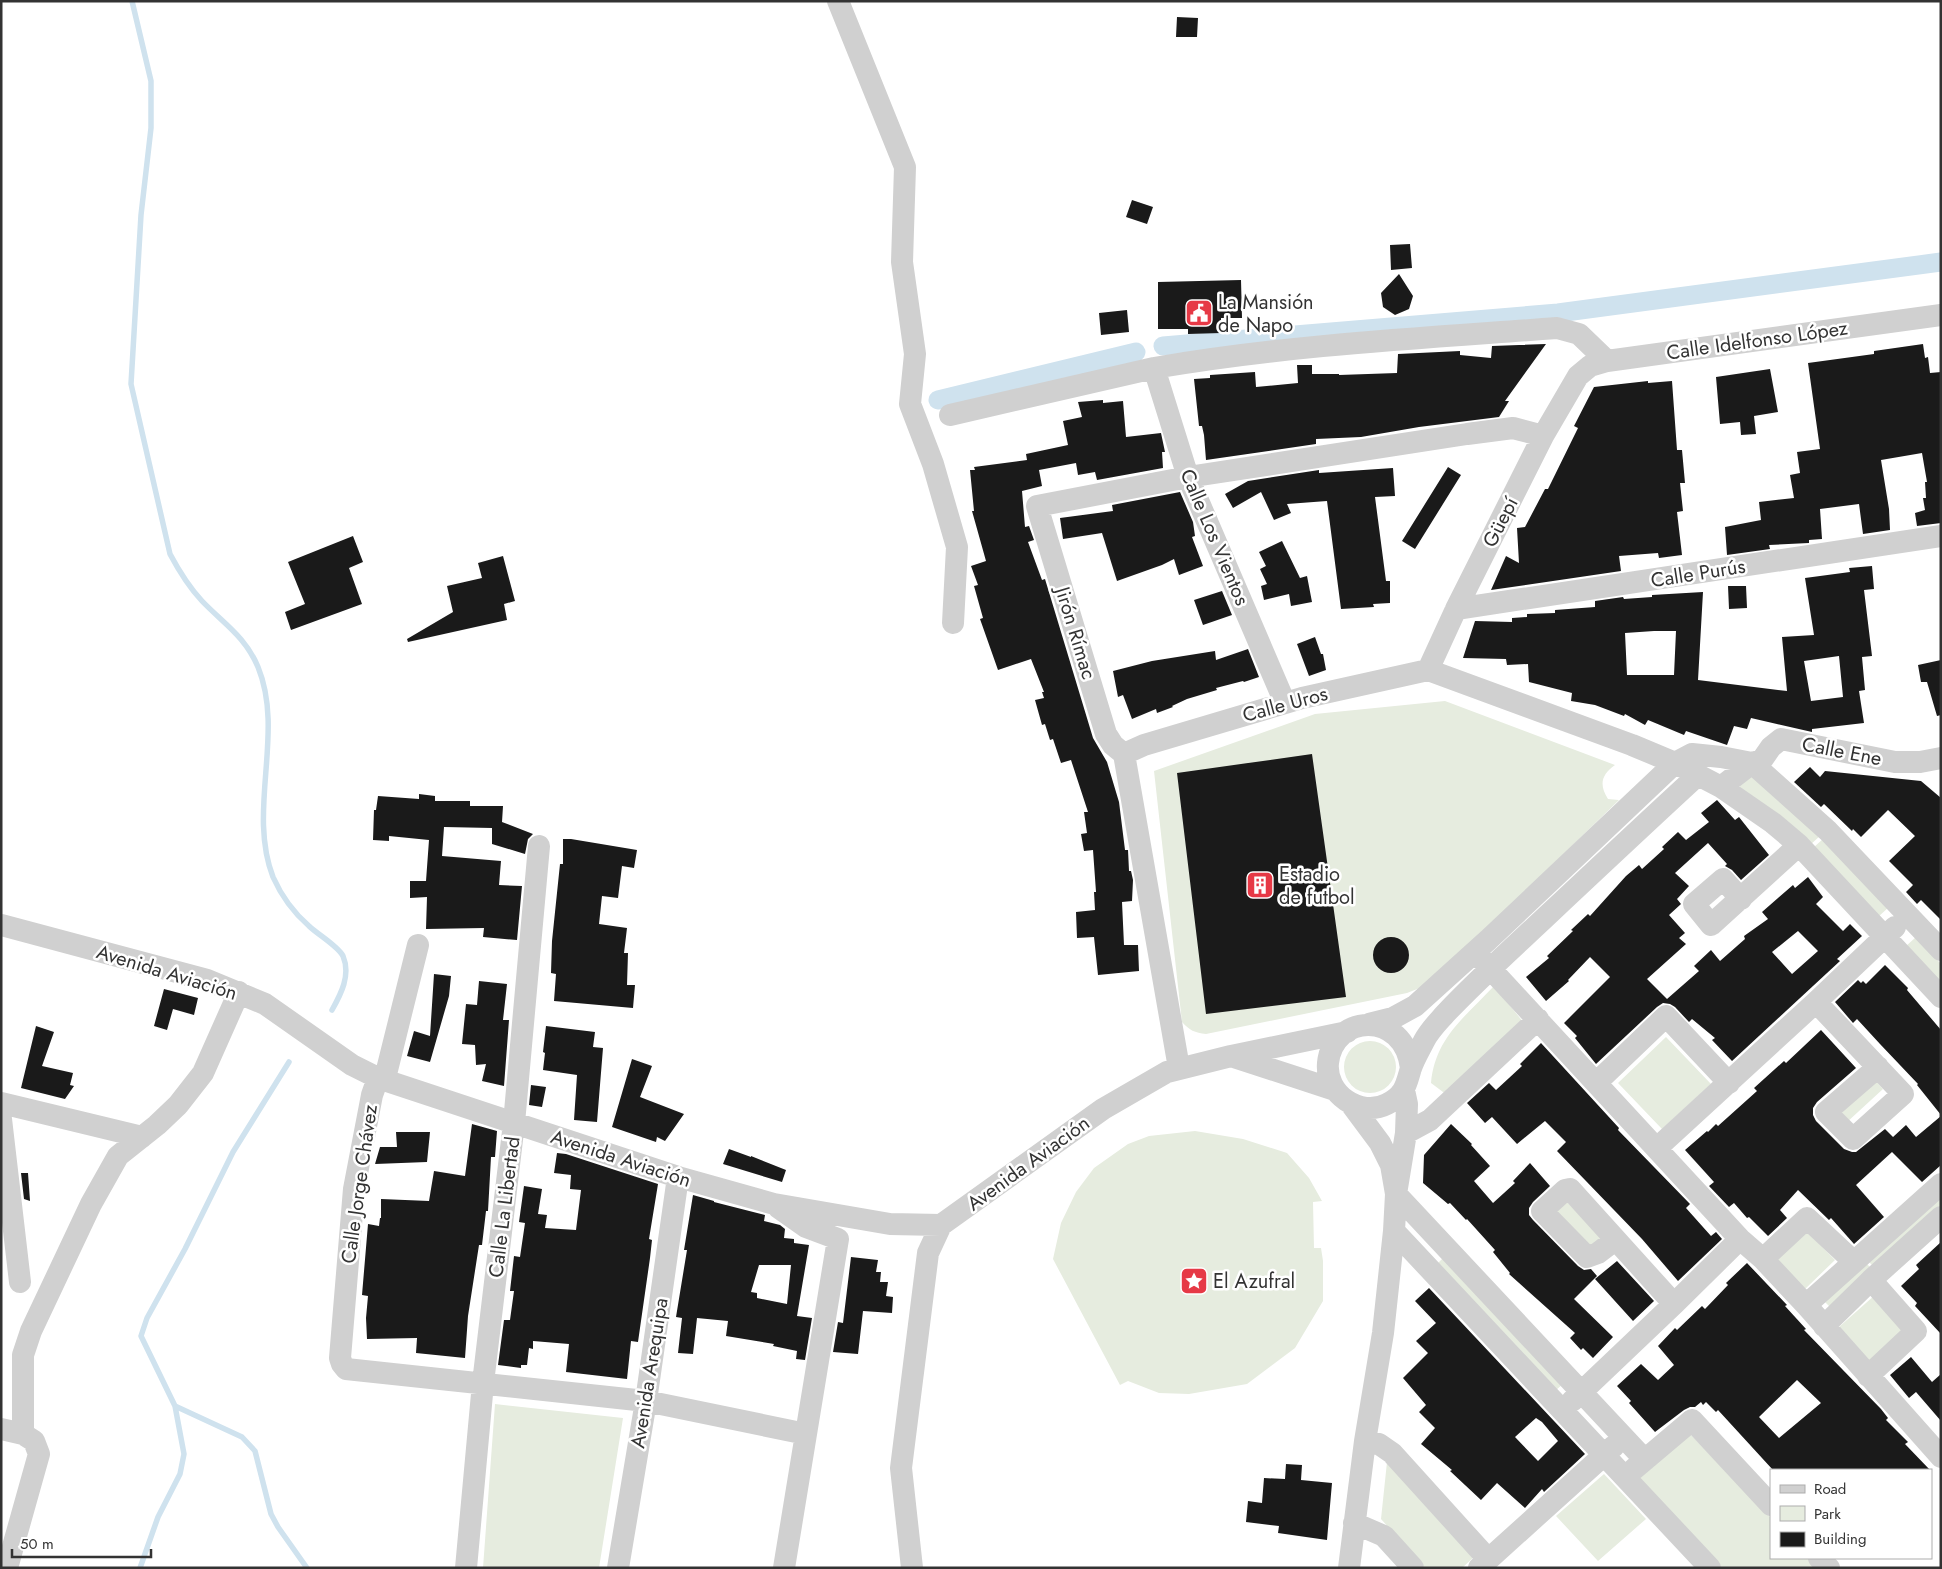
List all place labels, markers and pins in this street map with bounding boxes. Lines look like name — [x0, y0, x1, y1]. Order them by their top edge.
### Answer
place label: La Mansión de Napo — [1218, 288, 1314, 340]
public building icon: La Mansión de Napo — [1184, 298, 1214, 328]
place label: Estadio de futbol — [1279, 860, 1355, 912]
building icon: Estadio de futbol — [1245, 870, 1275, 900]
place icon: El Azufral — [1179, 1266, 1209, 1296]
place label: El Azufral — [1213, 1267, 1295, 1296]

